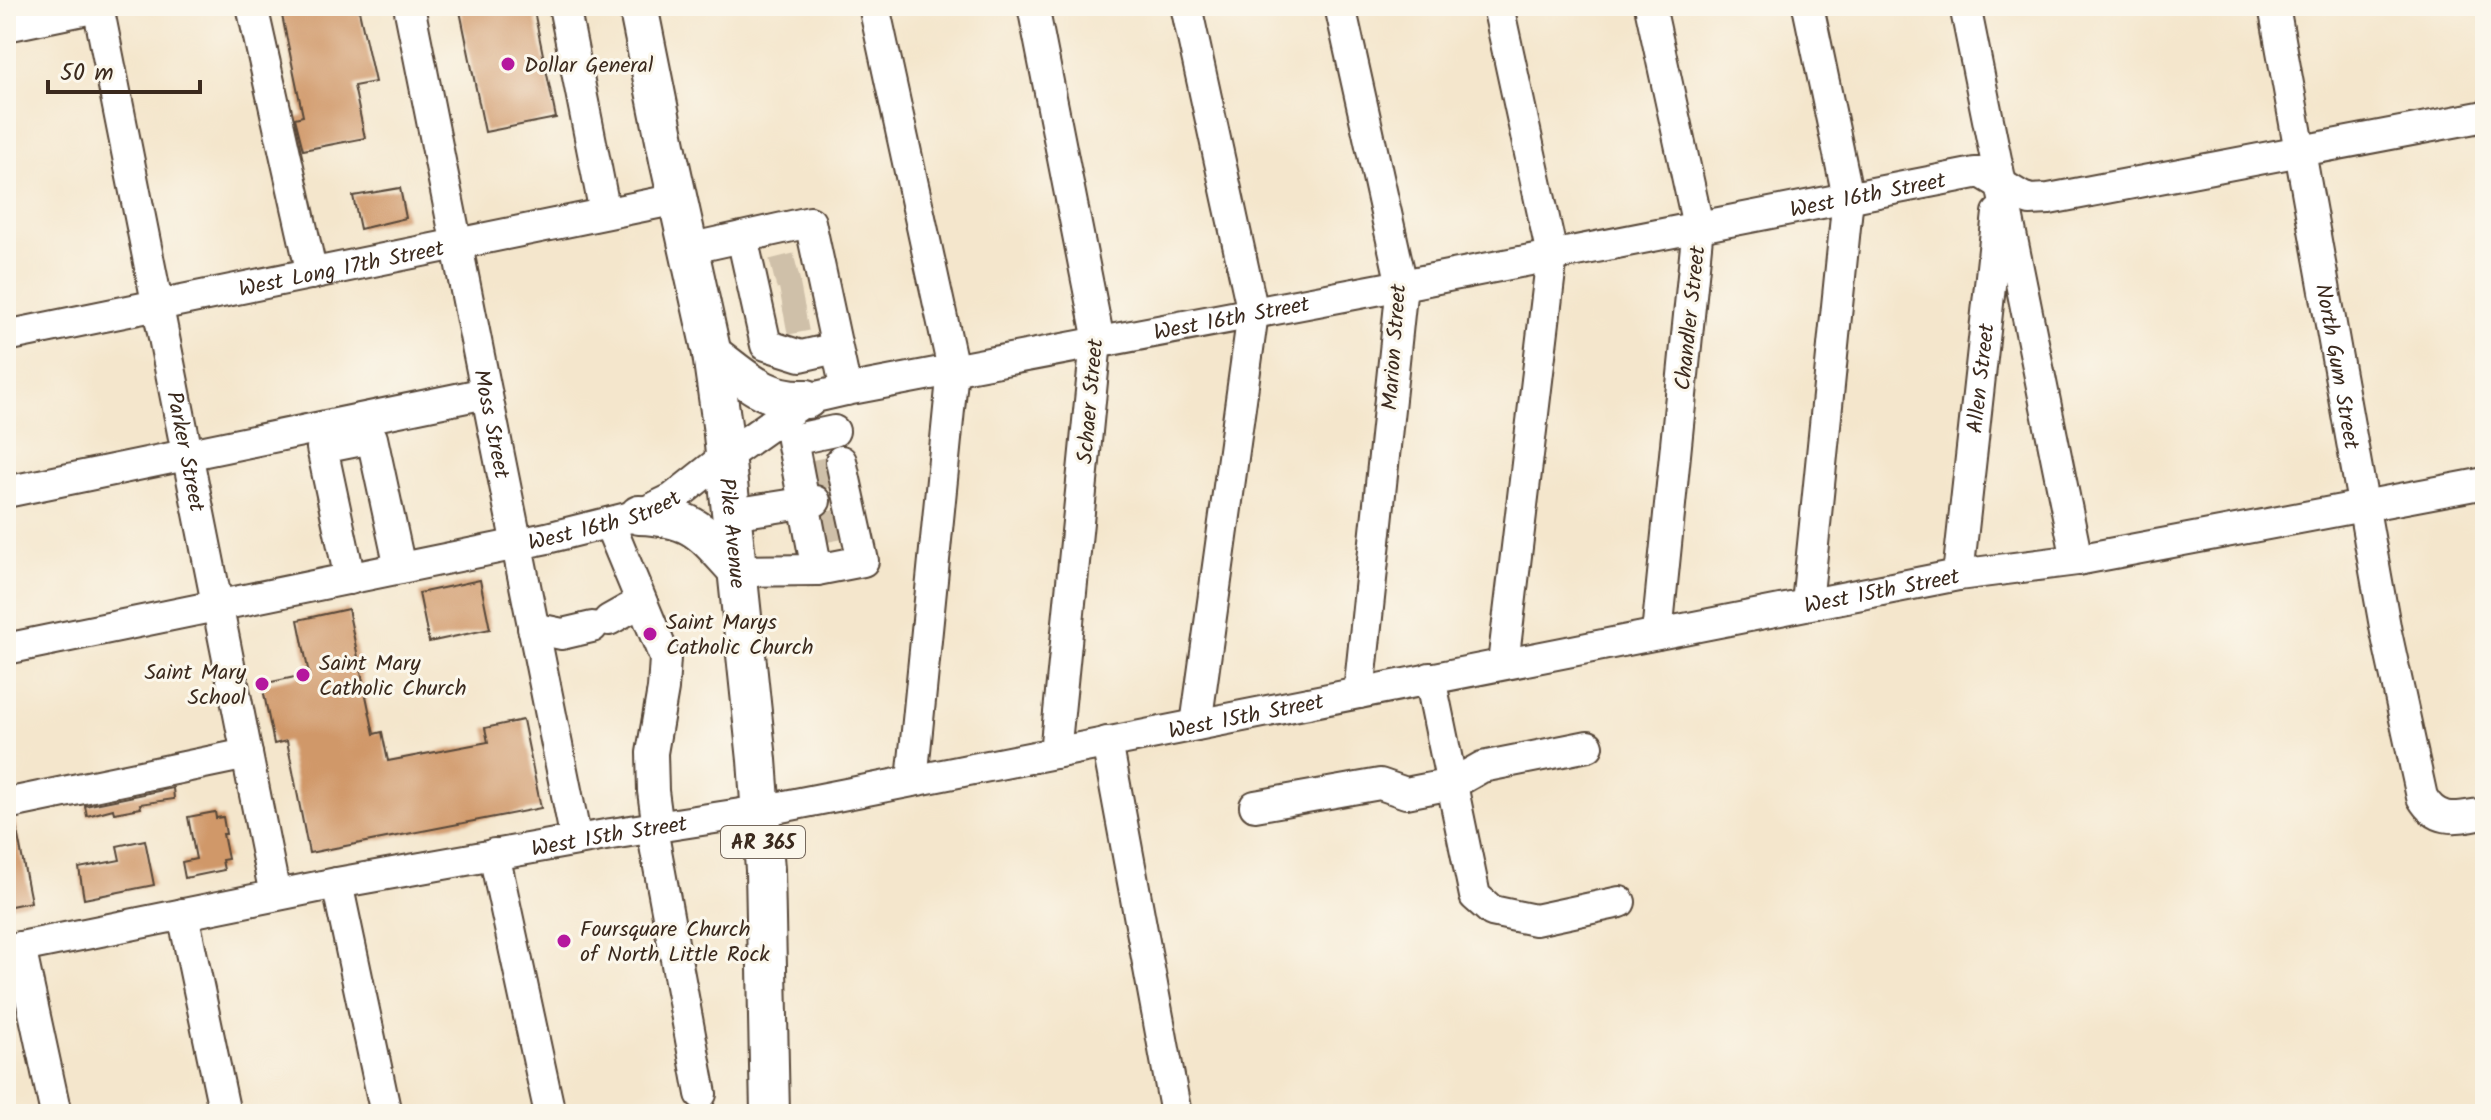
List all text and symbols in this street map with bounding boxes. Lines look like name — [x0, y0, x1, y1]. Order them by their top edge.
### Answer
scale bar — [48, 44, 200, 94]
place label: Dollar General — [524, 49, 654, 84]
text: 50 m — [60, 54, 114, 93]
marker: Dollar General — [499, 55, 517, 73]
street label: West 16th Street — [1787, 164, 1949, 229]
street label: West Long 17th Street — [236, 232, 448, 308]
street label: Chandler Street — [1666, 244, 1717, 392]
street label: North Gum Street — [2304, 281, 2368, 453]
street label: Marion Street — [1374, 282, 1417, 411]
street label: West 16th Street — [1151, 288, 1313, 352]
street label: Allen Street — [1959, 321, 2006, 435]
street label: Schaer Street — [1069, 337, 1114, 465]
street label: Moss Street — [462, 366, 518, 482]
street label: Parker Street — [155, 389, 213, 515]
street label: Pike Avenue — [708, 476, 754, 590]
street label: West 16th Street — [525, 482, 690, 561]
street label: West 15th Street — [1801, 560, 1963, 625]
place label: Saint Marys Catholic Church — [666, 606, 813, 666]
marker: Saint Marys Catholic Church — [641, 625, 659, 643]
place label: Saint Mary Catholic Church — [319, 647, 466, 707]
place label: Saint Mary School — [144, 656, 247, 716]
marker: Saint Mary Catholic Church — [294, 666, 312, 684]
marker: Saint Mary School — [253, 675, 271, 693]
street label: West 15th Street — [1166, 685, 1327, 750]
street label: West 15th Street — [529, 807, 690, 868]
road number: AR 365 — [721, 826, 805, 858]
place label: Foursquare Church of North Little Rock — [580, 913, 770, 973]
marker: Foursquare Church of North Little Rock — [555, 932, 573, 950]

